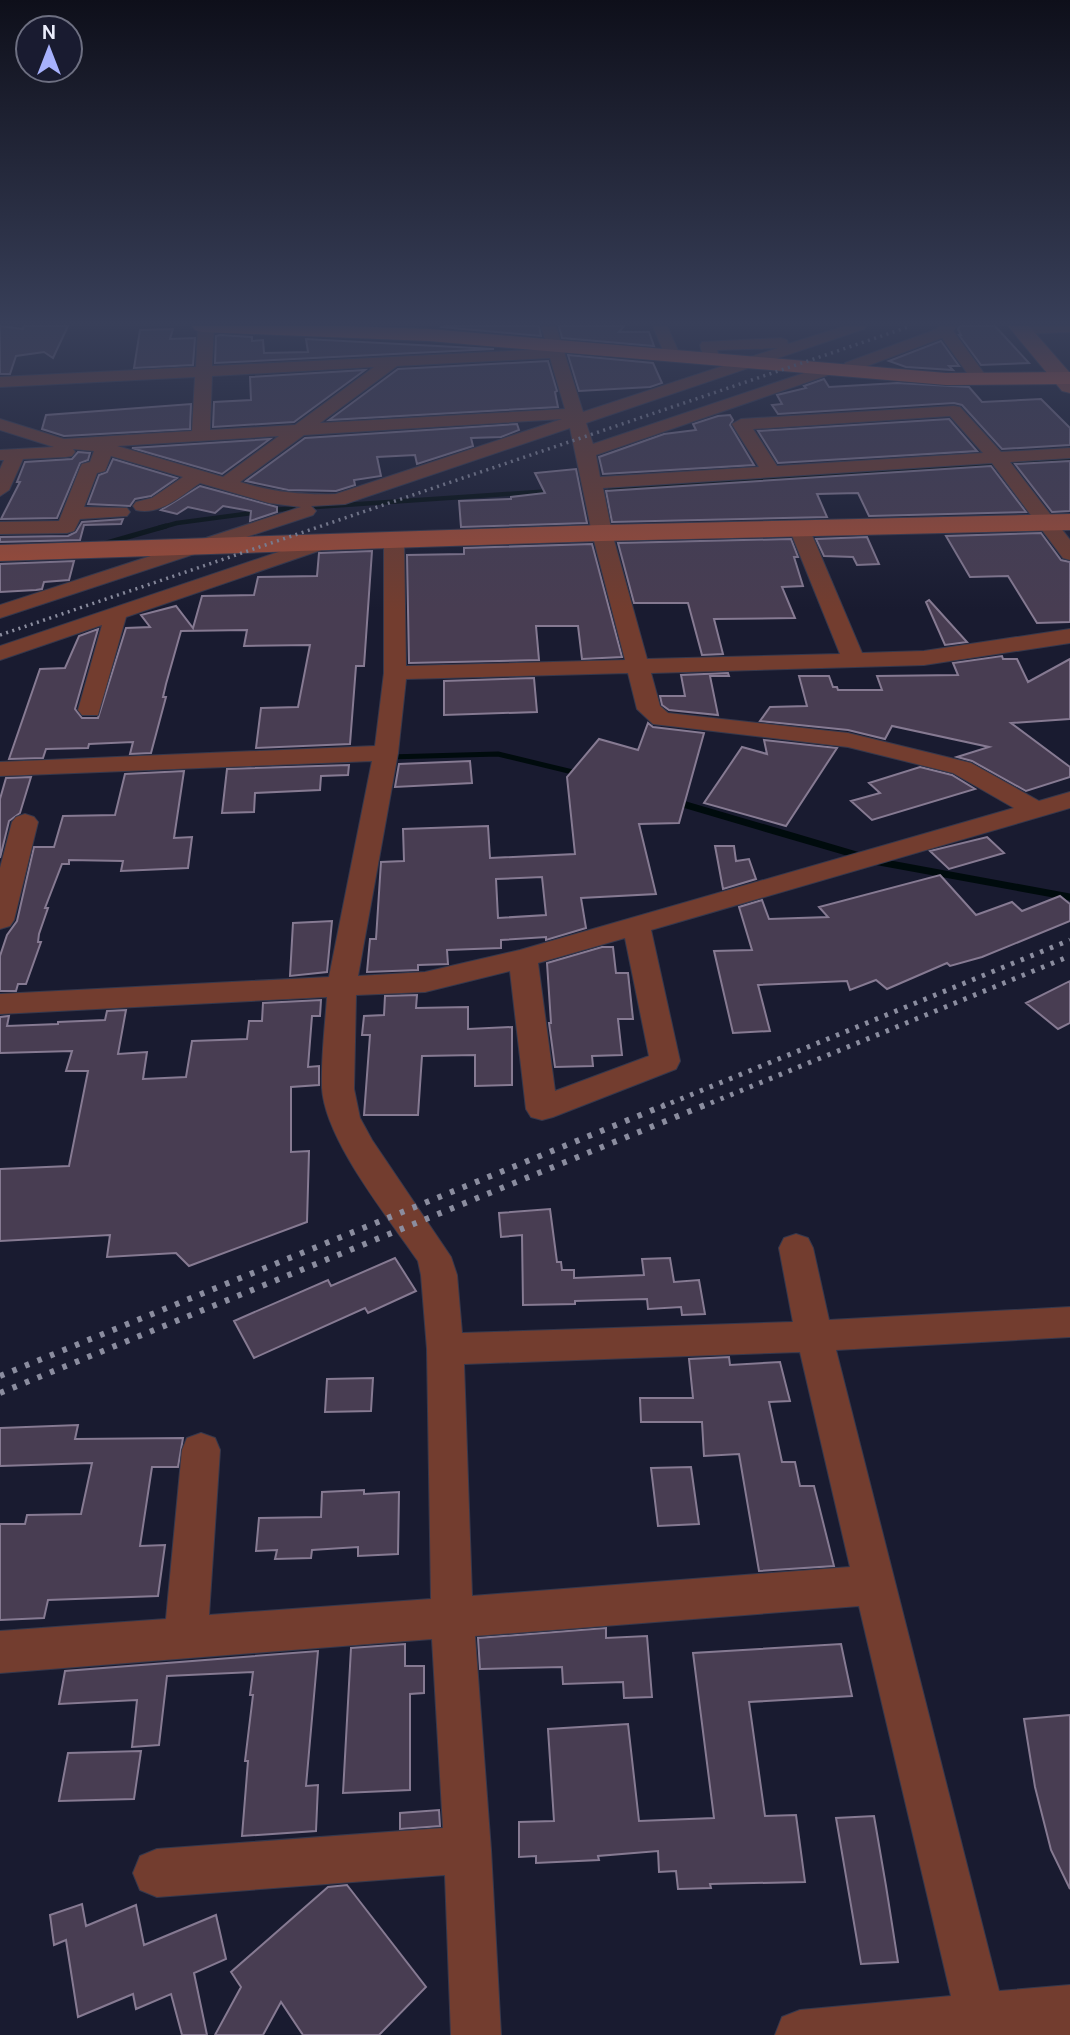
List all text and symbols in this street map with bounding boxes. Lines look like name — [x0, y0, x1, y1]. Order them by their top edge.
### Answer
north arrow — [14, 14, 84, 84]
text: N — [42, 20, 56, 45]

